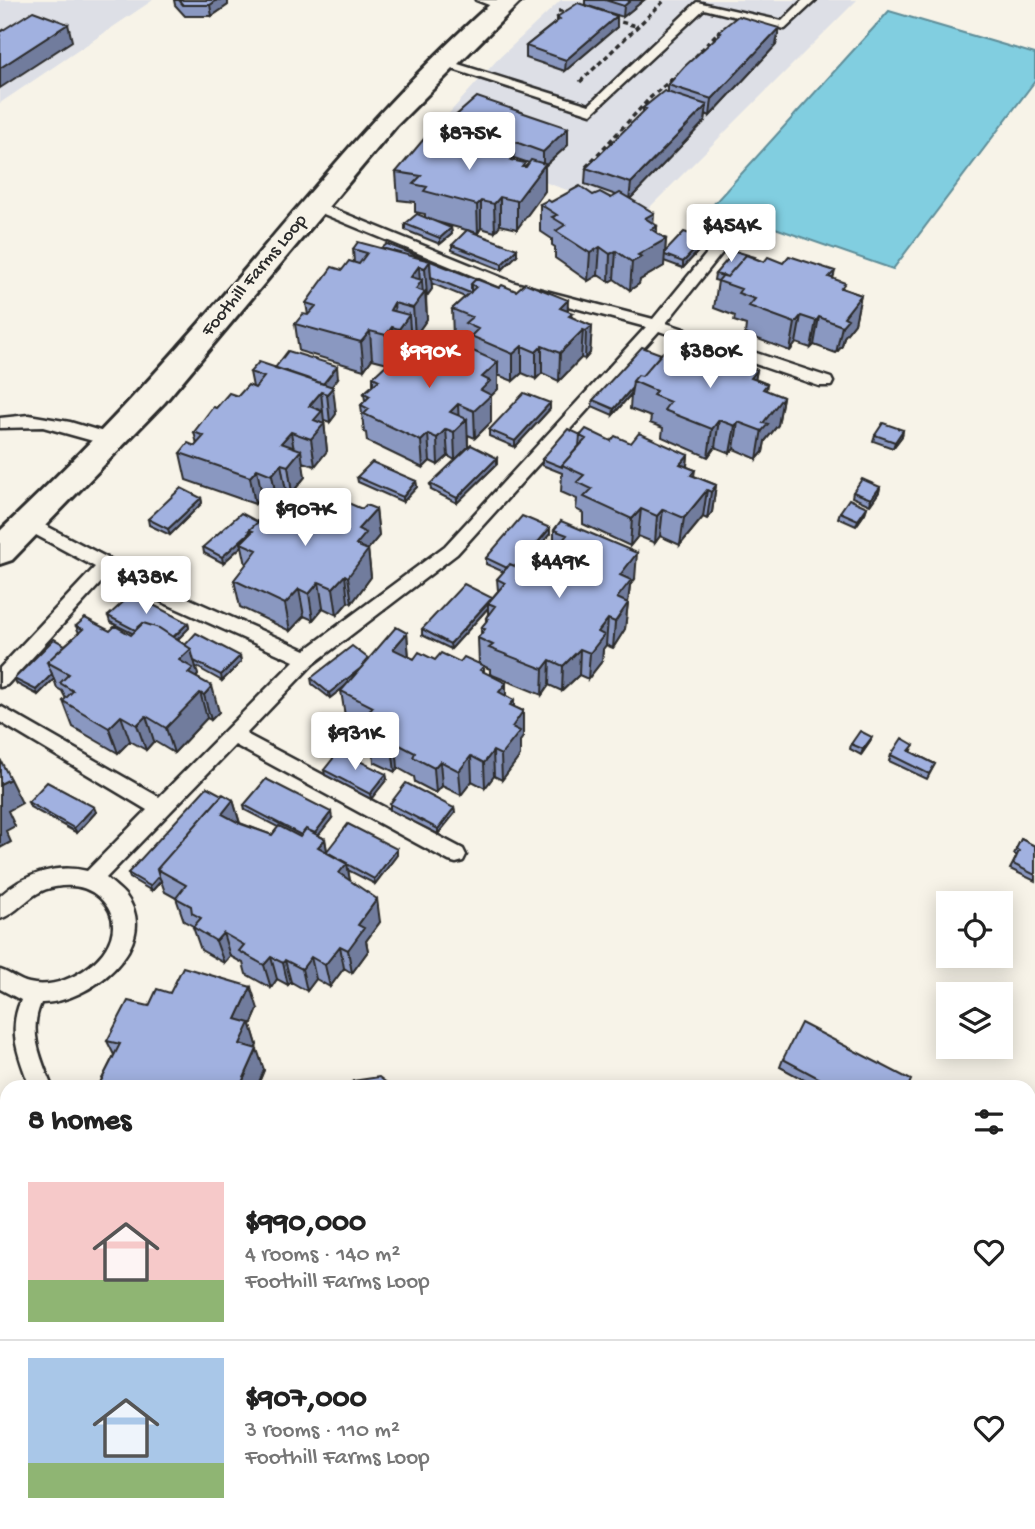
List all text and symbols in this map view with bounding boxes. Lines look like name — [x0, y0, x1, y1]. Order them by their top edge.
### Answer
pin: $875K — [420, 113, 518, 172]
text: $875K — [439, 121, 499, 148]
pin: $454K — [682, 204, 780, 264]
street label: Foothill Farms Loop — [197, 210, 313, 343]
text: $454K — [703, 213, 759, 240]
pin: $990K — [380, 330, 478, 390]
pin: $380K — [661, 330, 759, 390]
text: $990K — [399, 339, 459, 366]
text: $380K — [680, 339, 740, 366]
pin: $907K — [256, 489, 354, 548]
text: $907K — [275, 497, 335, 524]
pin: $449K — [510, 540, 608, 600]
text: $449K — [531, 549, 587, 576]
pin: $438K — [97, 556, 195, 616]
text: $438K — [117, 565, 175, 592]
pin: $931K — [306, 712, 404, 772]
text: $931K — [327, 721, 383, 748]
map controls — [936, 891, 1013, 1059]
button: locate — [936, 891, 1013, 968]
button: layers — [936, 982, 1013, 1059]
icon: filters — [970, 1103, 1008, 1141]
text: 8 homes — [28, 1105, 131, 1140]
text: $990,000 — [245, 1207, 366, 1242]
icon: home — [84, 1210, 168, 1294]
icon: heart — [970, 1233, 1008, 1271]
text: 4 rooms · 140 m² — [245, 1242, 400, 1269]
text: Foothill Farms Loop — [245, 1269, 430, 1296]
text: $907,000 — [245, 1383, 367, 1418]
icon: home — [84, 1386, 168, 1470]
icon: heart — [970, 1409, 1008, 1447]
text: 3 rooms · 110 m² — [245, 1418, 400, 1445]
text: Foothill Farms Loop — [245, 1445, 430, 1472]

